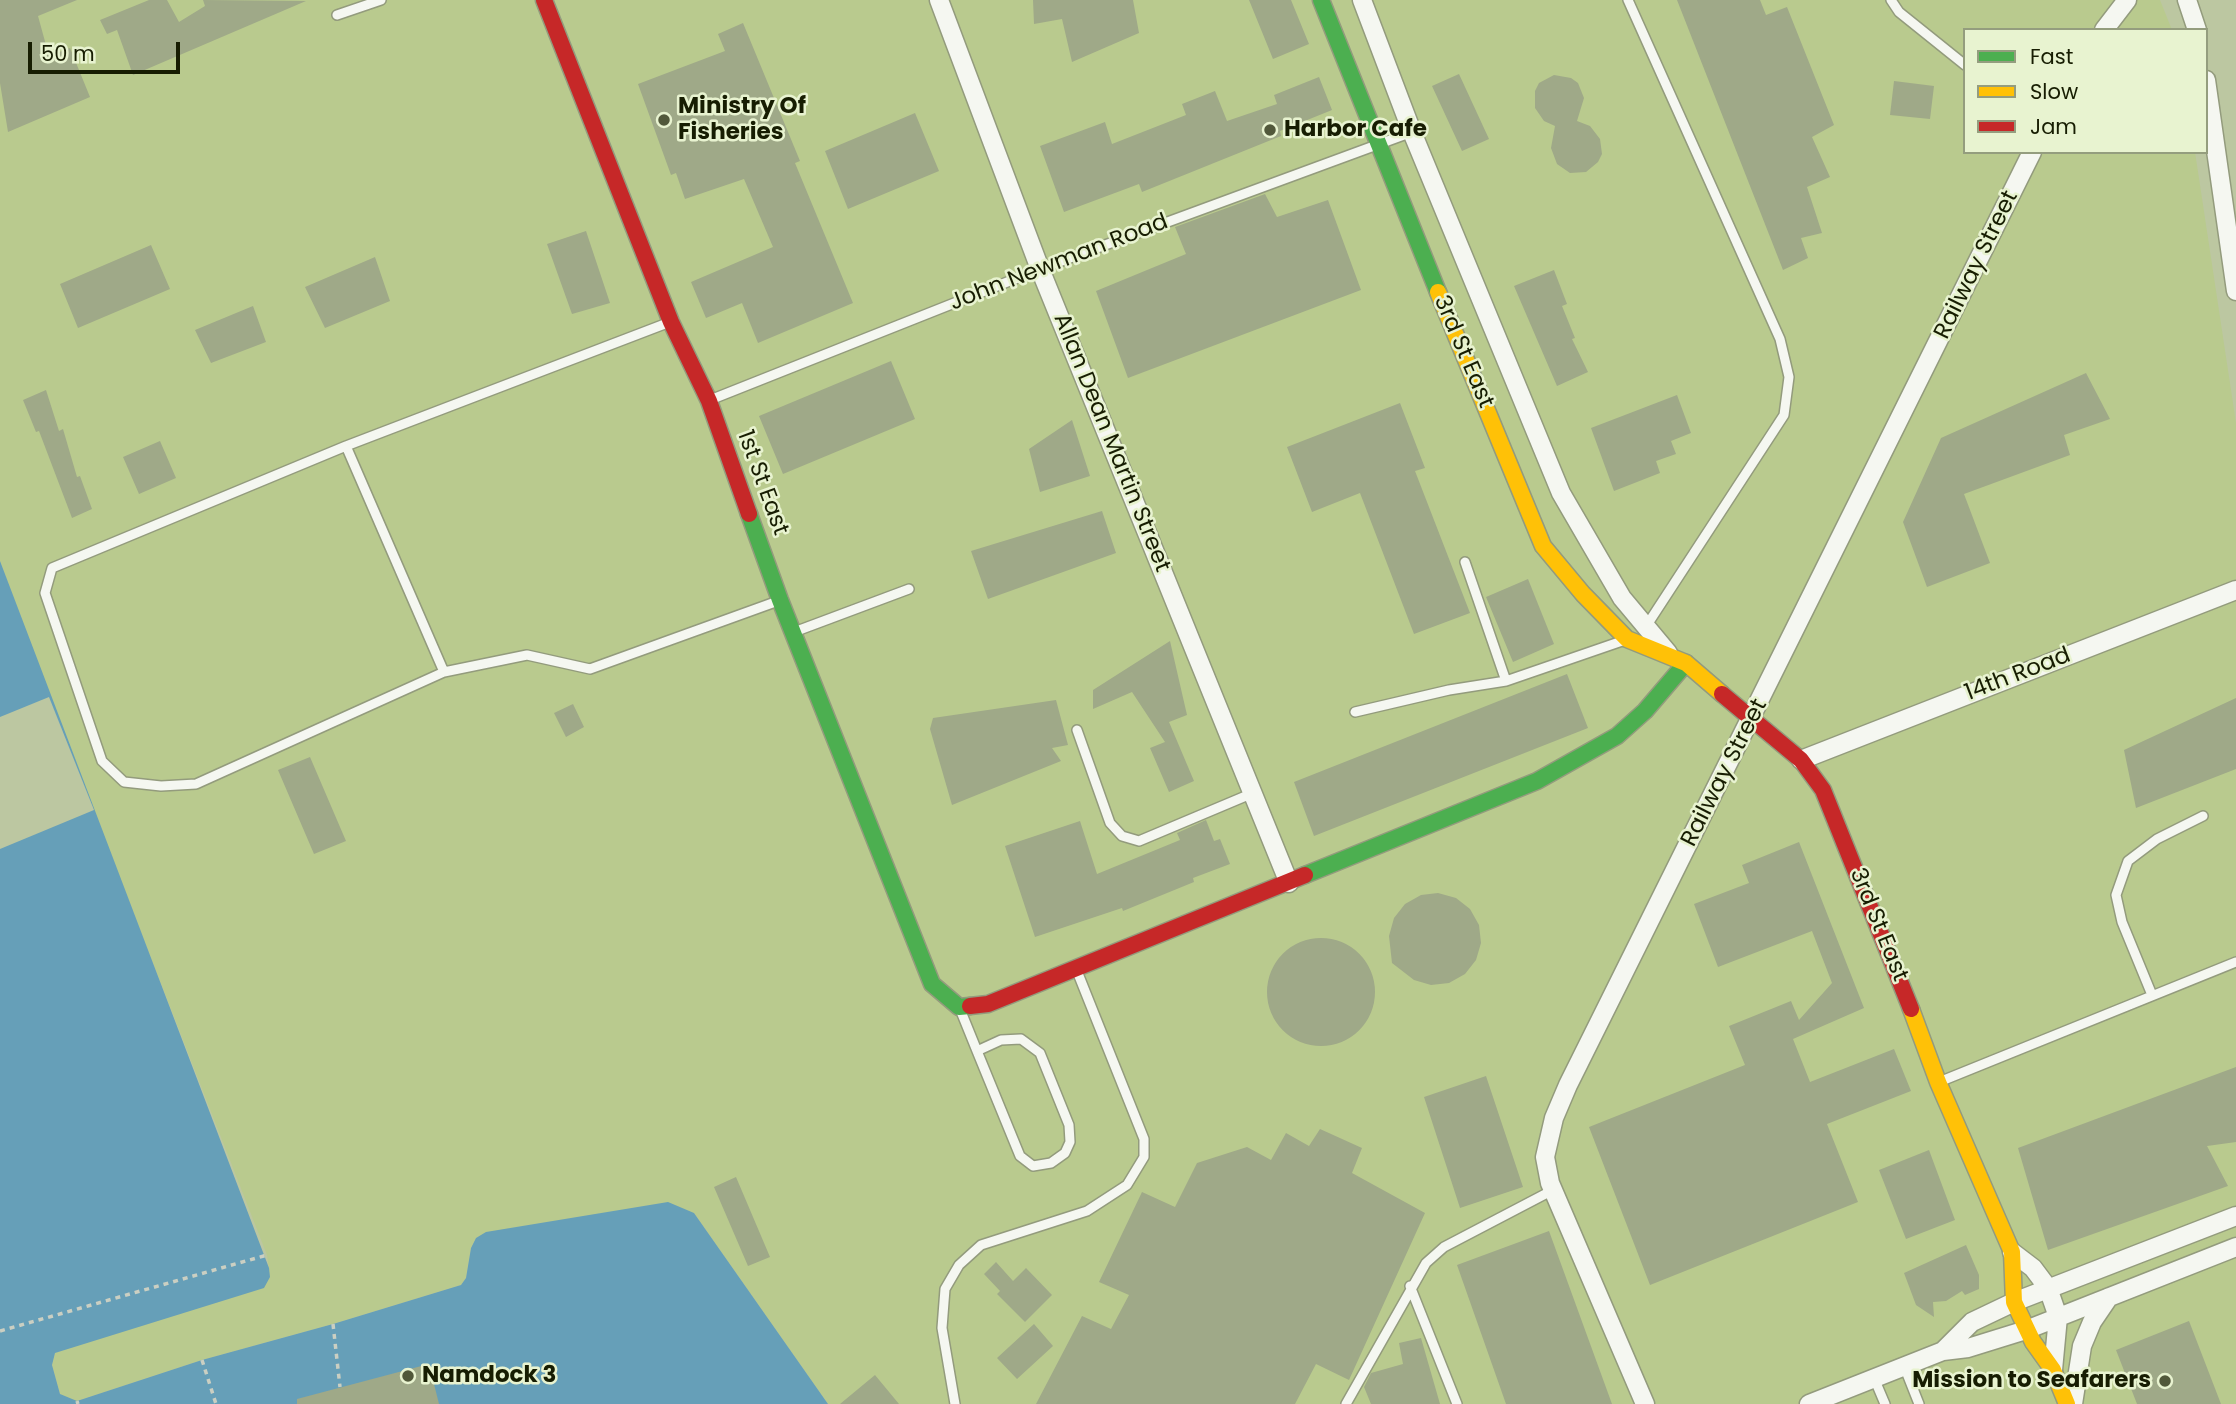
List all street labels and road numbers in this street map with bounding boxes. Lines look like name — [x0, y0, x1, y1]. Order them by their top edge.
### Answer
street label: Railway Street — [1929, 186, 2025, 344]
street label: John Newman Road — [946, 209, 1172, 317]
street label: 3rd St East — [1427, 292, 1499, 412]
street label: Allan Dean Martin Street — [1046, 310, 1176, 576]
street label: 1st St East — [730, 427, 794, 539]
street label: 14th Road — [1961, 642, 2075, 708]
street label: Railway Street — [1676, 695, 1774, 851]
street label: 3rd St East — [1843, 864, 1913, 986]

